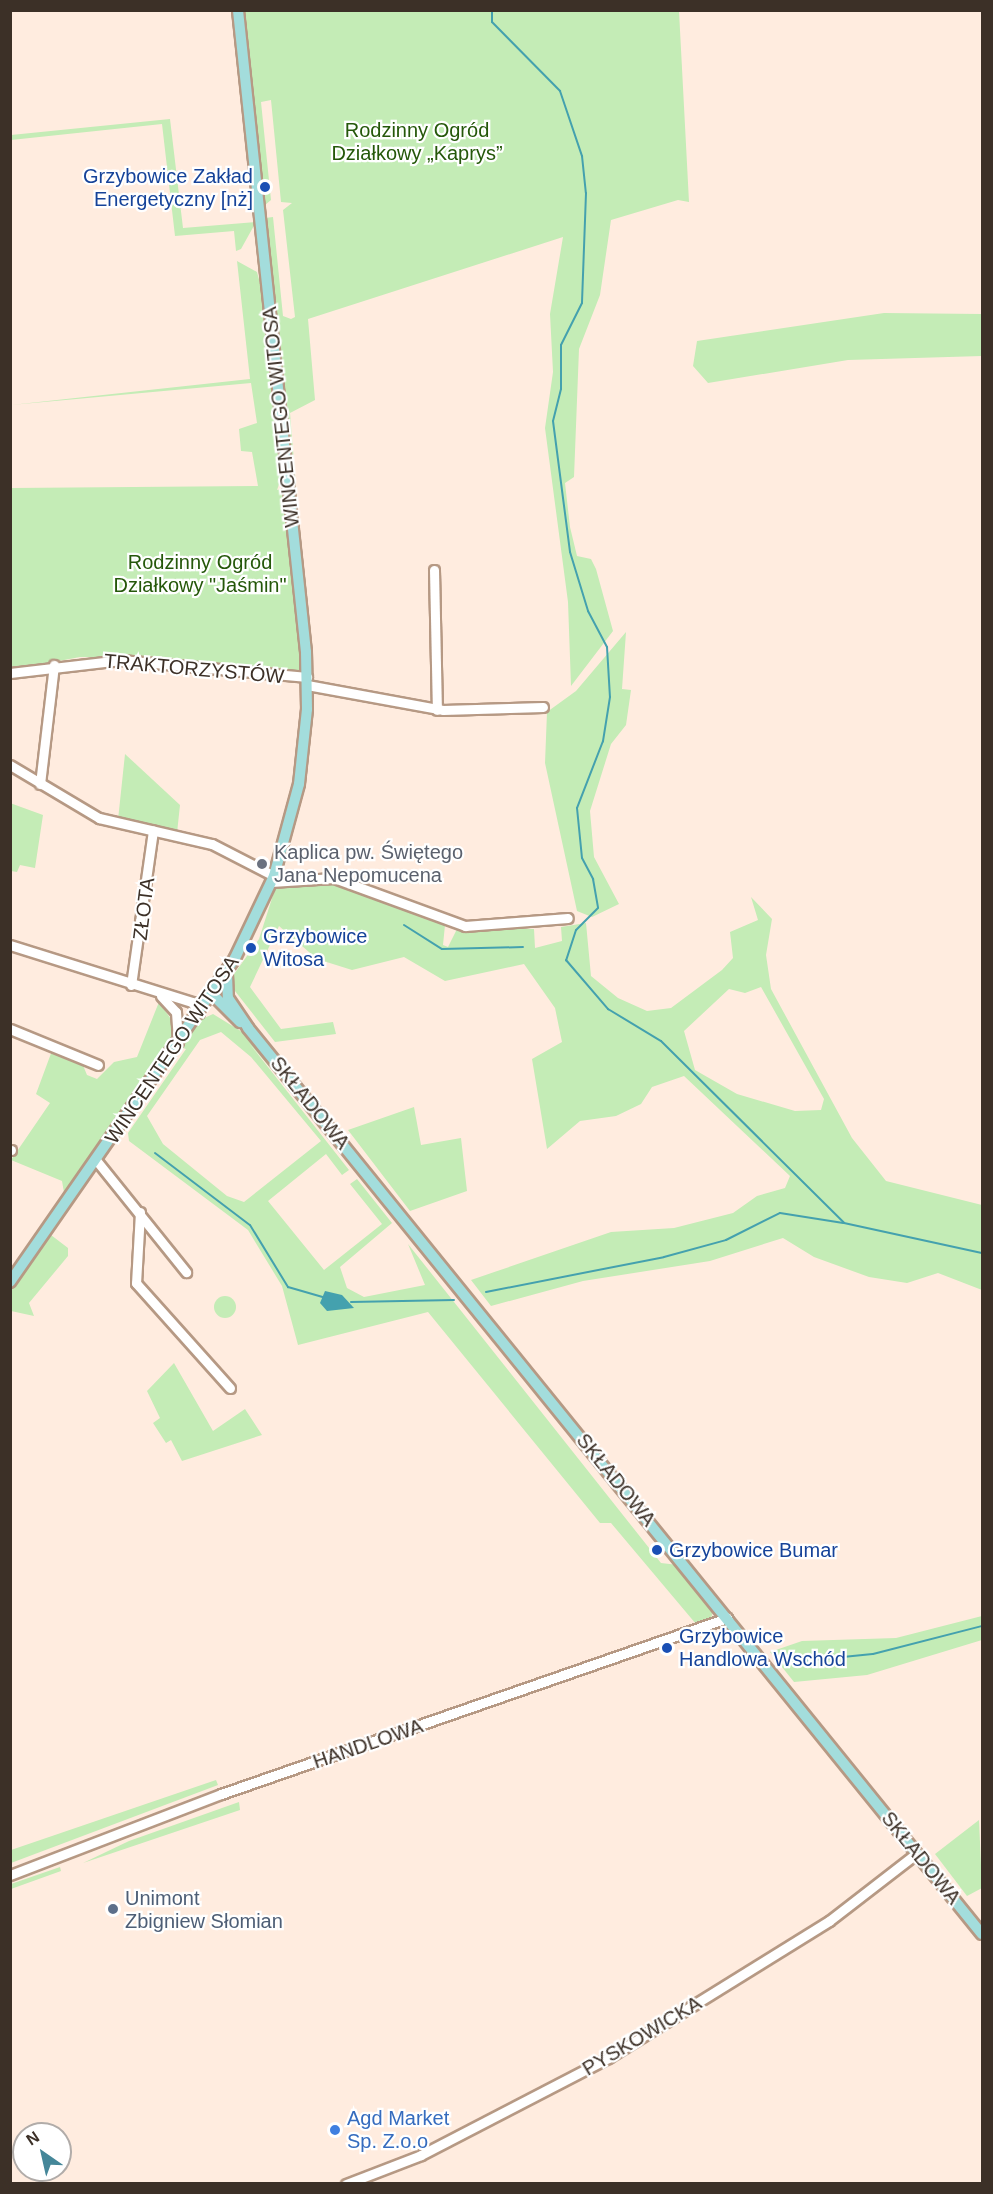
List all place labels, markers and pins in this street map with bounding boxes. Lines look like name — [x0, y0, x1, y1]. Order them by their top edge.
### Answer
place label: Grzybowice Zakład Energetyczny [nż] — [83, 164, 253, 211]
marker: Grzybowice Zakład Energetyczny [nż] — [258, 180, 272, 194]
place label: Kaplica pw. Świętego Jana Nepomucena — [274, 840, 463, 887]
marker: Kaplica pw. Świętego Jana Nepomucena — [255, 857, 269, 871]
place label: Grzybowice Witosa — [263, 924, 367, 971]
marker: Grzybowice Witosa — [244, 941, 258, 955]
place label: Grzybowice Bumar — [669, 1538, 838, 1562]
marker: Grzybowice Bumar — [650, 1543, 664, 1557]
place label: Grzybowice Handlowa Wschód — [679, 1624, 846, 1671]
marker: Grzybowice Handlowa Wschód — [660, 1641, 674, 1655]
place label: Unimont Zbigniew Słomian — [125, 1886, 283, 1933]
marker: Unimont Zbigniew Słomian — [106, 1902, 120, 1916]
place label: Agd Market Sp. Z.o.o — [347, 2106, 449, 2153]
marker: Agd Market Sp. Z.o.o — [328, 2123, 342, 2137]

